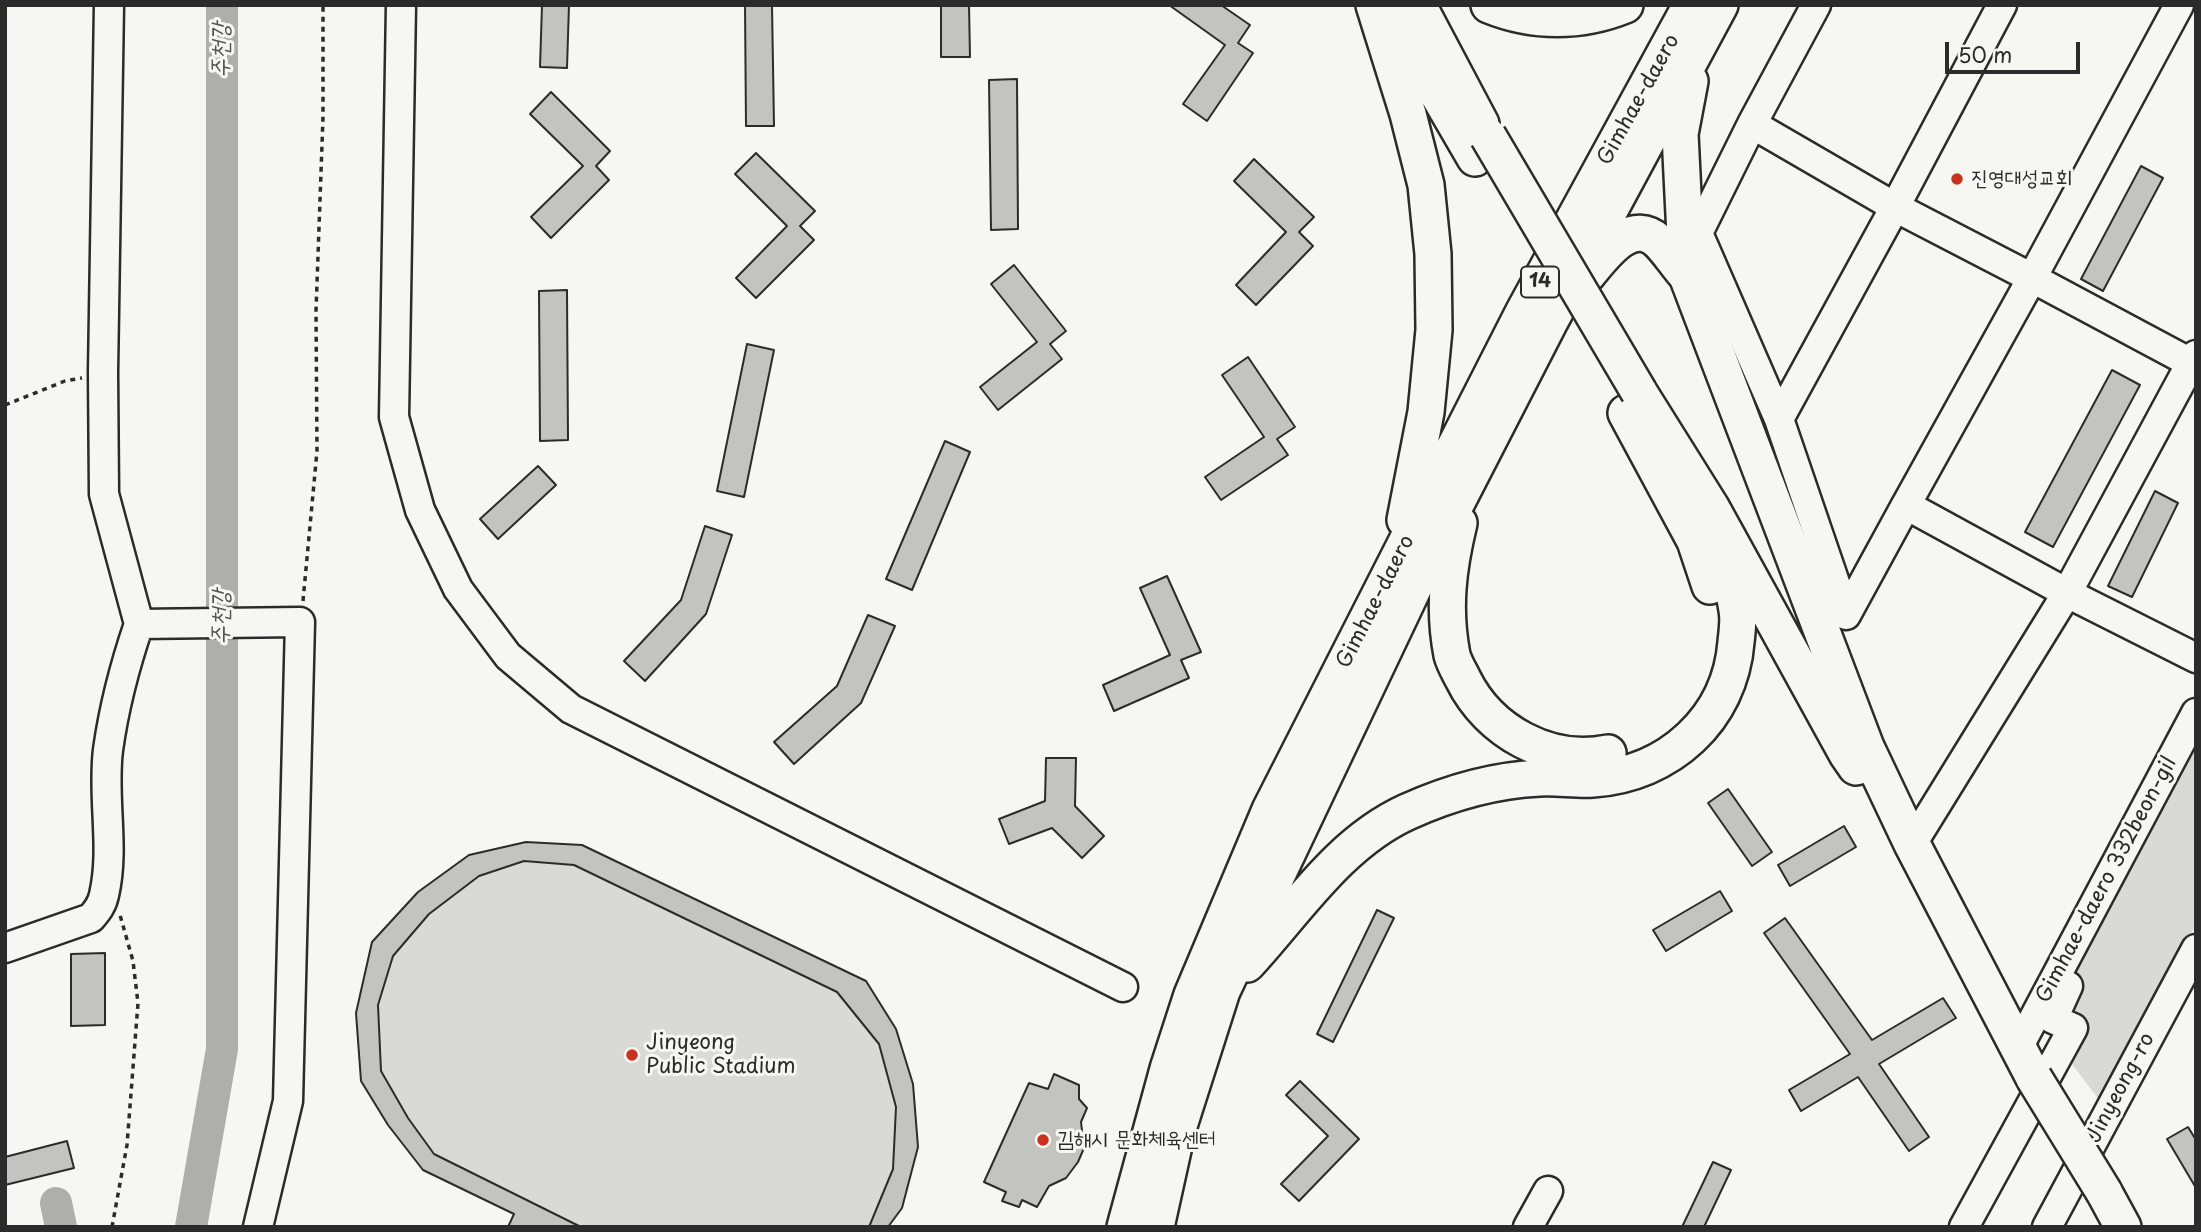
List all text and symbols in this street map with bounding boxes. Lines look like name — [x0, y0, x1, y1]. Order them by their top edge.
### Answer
water label: 주천강 — [208, 22, 236, 78]
scale bar — [1949, 28, 2084, 72]
street label: Gimhae-daero — [1593, 30, 1685, 170]
text: 50 m — [1958, 38, 2012, 70]
place label: 진영대성교회 — [1971, 166, 2072, 192]
marker: 진영대성교회 — [1949, 171, 1965, 187]
road number: 14 — [1521, 266, 1559, 298]
street label: Gimhae-daero — [1332, 531, 1420, 673]
water label: 주천강 — [208, 589, 236, 645]
street label: Gimhae-daero 332beon-gil — [2031, 753, 2183, 1007]
street label: Jinyeong-ro — [2082, 1029, 2160, 1147]
place label: Jinyeong Public Stadium — [646, 1030, 796, 1080]
marker: Jinyeong Public Stadium — [624, 1047, 640, 1063]
place label: 김해시 문화체육센터 — [1057, 1127, 1216, 1153]
marker: 김해시 문화체육센터 — [1035, 1132, 1051, 1148]

